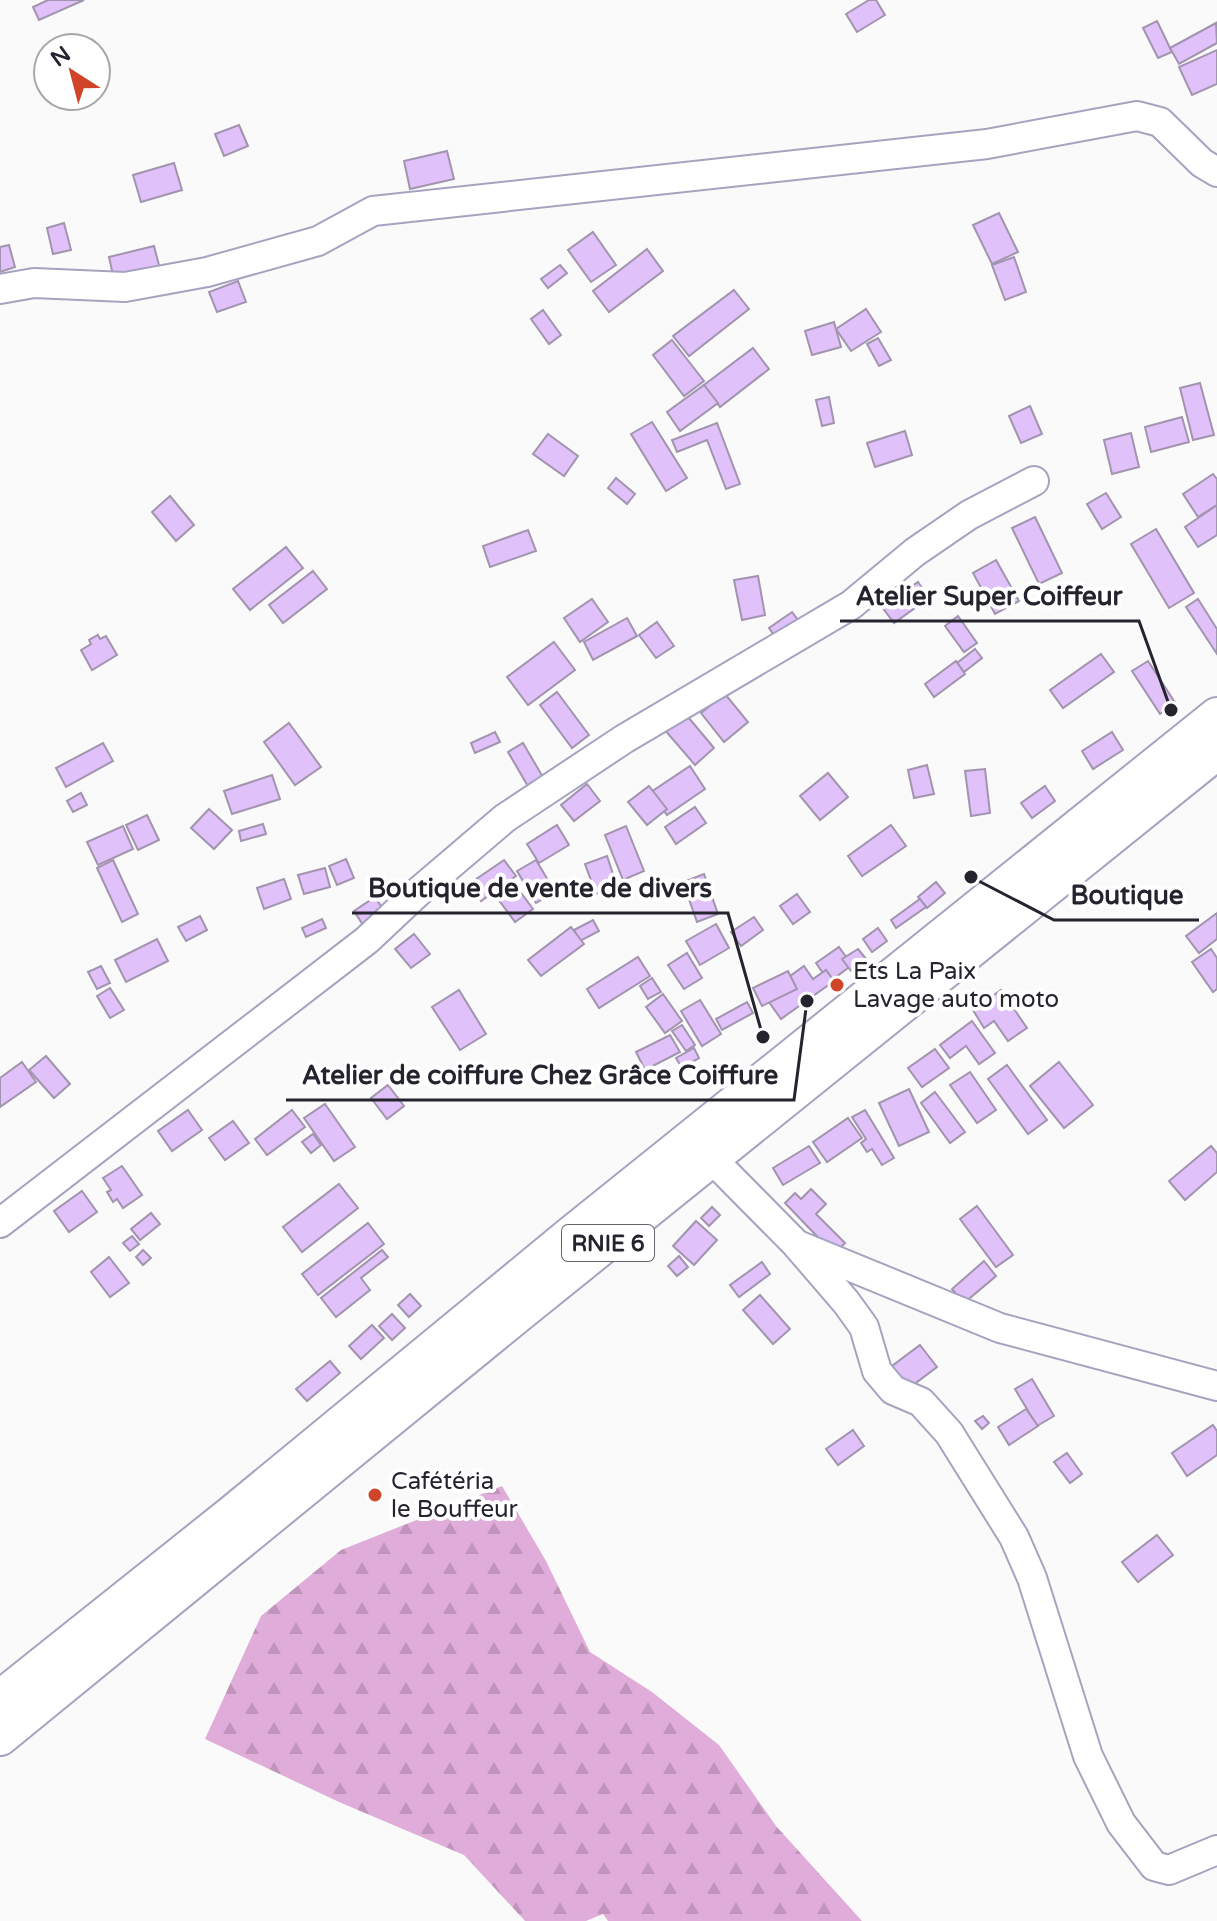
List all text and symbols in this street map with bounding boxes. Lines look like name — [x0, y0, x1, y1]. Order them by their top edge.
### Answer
north arrow — [32, 32, 112, 112]
text: N — [46, 41, 76, 72]
callout: Atelier Super Coiffeur — [840, 571, 1139, 621]
text: Atelier Super Coiffeur — [856, 581, 1123, 612]
callout: Boutique de vente de divers — [352, 863, 728, 913]
callout: Boutique — [1054, 870, 1199, 920]
text: Boutique de vente de divers — [368, 873, 712, 904]
text: Boutique — [1071, 880, 1184, 911]
place label: Ets La Paix Lavage auto moto — [853, 957, 1059, 1014]
marker: Ets La Paix Lavage auto moto — [828, 976, 846, 994]
callout: Atelier de coiffure Chez Grâce Coiffure — [286, 1050, 794, 1100]
text: Atelier de coiffure Chez Grâce Coiffure — [302, 1060, 779, 1091]
road number: RNIE 6 — [562, 1225, 654, 1261]
place label: Cafétéria le Bouffeur — [391, 1467, 519, 1524]
marker: Cafétéria le Bouffeur — [366, 1486, 384, 1504]

